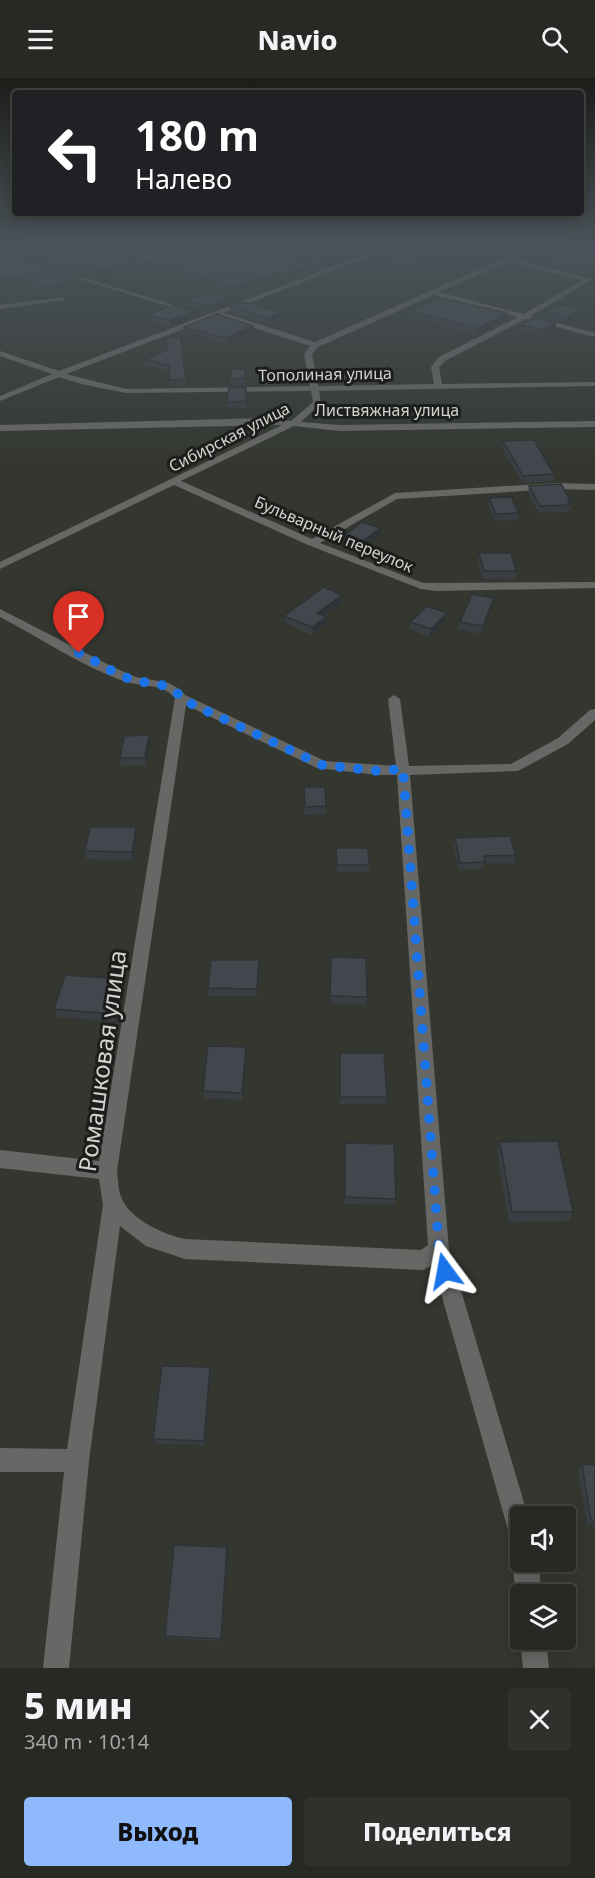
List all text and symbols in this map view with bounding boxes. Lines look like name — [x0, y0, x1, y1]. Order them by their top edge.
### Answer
text: Navio — [257, 21, 338, 58]
icon: menu — [24, 23, 57, 56]
icon: search — [538, 23, 571, 56]
text: 180 m — [135, 106, 259, 163]
icon: left — [36, 114, 114, 192]
text: Налево — [135, 160, 232, 197]
street label: Тополиная улица — [258, 362, 392, 386]
street label: Сибирская улица — [165, 397, 293, 477]
street label: Листвяжная улица — [315, 399, 459, 421]
street label: Бульварный переулок — [251, 491, 417, 578]
pin — [53, 591, 104, 653]
icon: arrive — [62, 600, 95, 633]
street label: Ромашковая улица — [70, 948, 133, 1174]
position arrow — [413, 1239, 477, 1303]
map controls — [510, 1506, 576, 1650]
button: sound — [510, 1506, 576, 1572]
button: layers — [510, 1584, 576, 1650]
text: 5 мин — [24, 1681, 133, 1730]
button: close — [508, 1688, 571, 1751]
text: 340 m · 10:14 — [24, 1728, 149, 1755]
button: Выход — [24, 1797, 292, 1866]
button: Поделиться — [304, 1797, 571, 1866]

